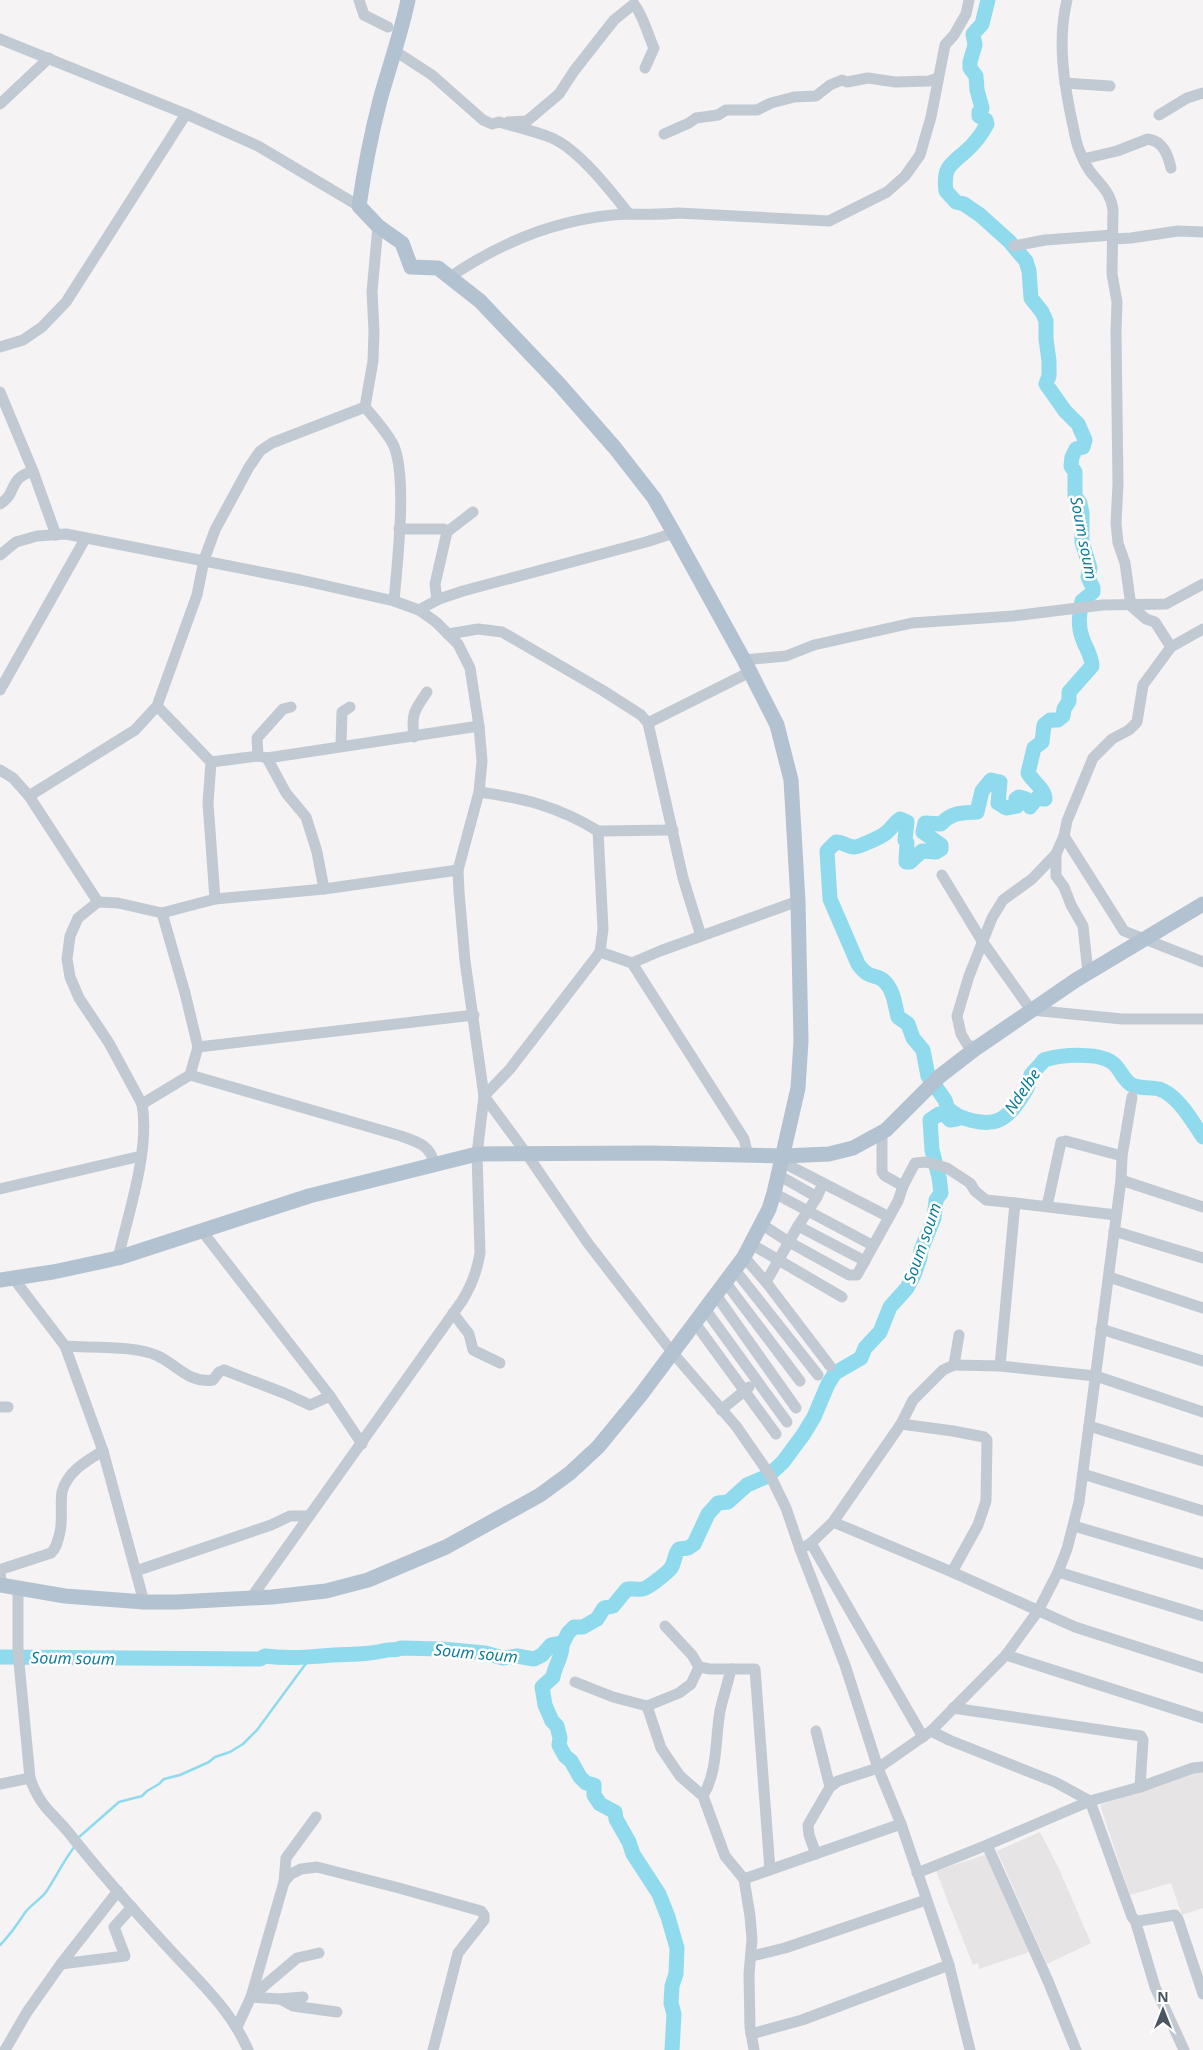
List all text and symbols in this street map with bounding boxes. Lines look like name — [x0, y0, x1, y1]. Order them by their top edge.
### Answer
water label: Soum soum — [1065, 495, 1103, 581]
water label: Ndelbe — [999, 1064, 1045, 1118]
water label: Soum soum — [898, 1200, 946, 1286]
water label: Soum soum — [433, 1638, 519, 1668]
water label: Soum soum — [31, 1646, 115, 1670]
north arrow — [1138, 1985, 1188, 2035]
text: N — [1157, 1987, 1169, 2006]

